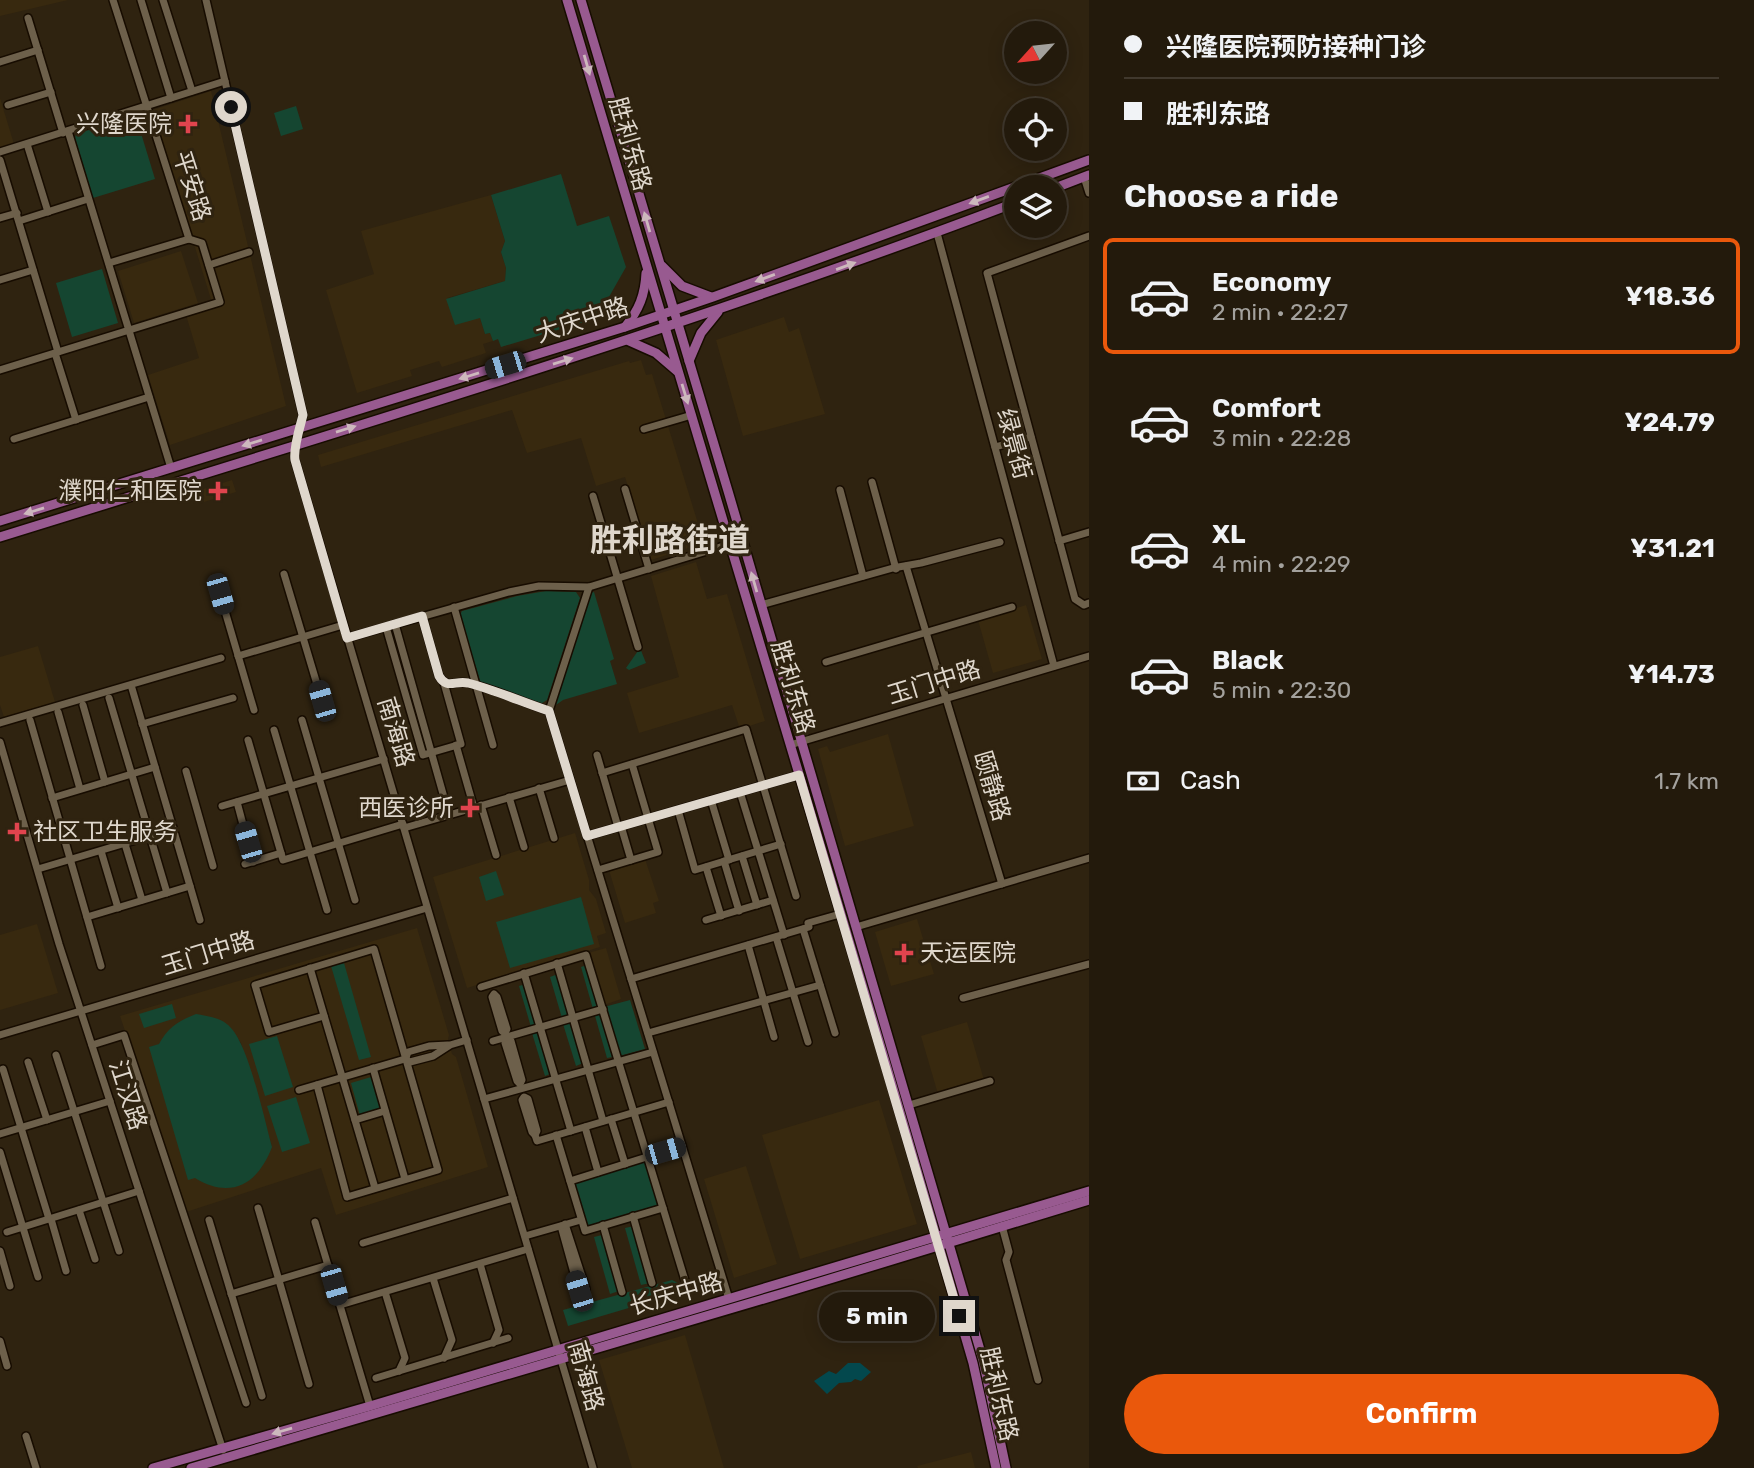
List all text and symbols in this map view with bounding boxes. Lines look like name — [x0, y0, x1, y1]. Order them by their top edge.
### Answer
north arrow — [1004, 21, 1068, 84]
map controls — [1004, 21, 1067, 238]
text: 兴隆医院预防接种门诊 — [1166, 32, 1426, 63]
one-way arrow — [582, 55, 592, 76]
route start — [215, 91, 247, 123]
street label: 胜利东路 — [603, 94, 657, 194]
button: locate — [1004, 98, 1067, 161]
text: 胜利东路 — [1166, 99, 1270, 130]
place label: 兴隆医院 — [76, 110, 172, 138]
marker: 兴隆医院 — [178, 114, 198, 134]
street label: 平安路 — [168, 147, 216, 225]
button: layers — [1004, 175, 1067, 238]
text: Choose a ride — [1124, 177, 1338, 215]
one-way arrow — [968, 195, 989, 206]
one-way arrow — [642, 211, 652, 232]
one-way arrow — [835, 260, 856, 271]
icon: car — [1128, 265, 1191, 328]
text: Economy — [1212, 267, 1331, 298]
one-way arrow — [755, 273, 776, 284]
text: ¥18.36 — [1625, 281, 1715, 312]
street label: 大庆中路 — [532, 292, 632, 348]
text: 2 min · 22:27 — [1212, 298, 1348, 326]
car — [482, 349, 529, 381]
one-way arrow — [553, 356, 574, 366]
one-way arrow — [458, 371, 479, 382]
one-way arrow — [681, 384, 691, 405]
icon: car — [1128, 391, 1191, 454]
text: Comfort — [1212, 393, 1321, 424]
street label: 绿景街 — [991, 406, 1037, 482]
text: ¥24.79 — [1625, 407, 1715, 438]
one-way arrow — [336, 423, 357, 433]
text: 3 min · 22:28 — [1212, 424, 1351, 452]
one-way arrow — [241, 439, 262, 449]
place label: 濮阳仁和医院 — [58, 477, 202, 505]
marker: 濮阳仁和医院 — [208, 481, 228, 501]
one-way arrow — [24, 506, 45, 516]
icon: car — [1128, 517, 1191, 580]
text: XL — [1212, 519, 1245, 550]
district label: 胜利路街道 — [590, 521, 750, 559]
text: ¥31.21 — [1630, 533, 1715, 564]
text: 4 min · 22:29 — [1212, 550, 1351, 578]
car — [205, 571, 236, 617]
one-way arrow — [749, 571, 759, 592]
street label: 胜利东路 — [766, 637, 820, 737]
icon: car — [1128, 643, 1191, 706]
text: Black — [1212, 645, 1284, 676]
street label: 玉门中路 — [884, 655, 984, 709]
text: ¥14.73 — [1628, 659, 1715, 690]
text: 5 min · 22:30 — [1212, 676, 1351, 704]
car — [307, 678, 338, 724]
street label: 南海路 — [372, 693, 420, 771]
street label: 颐静路 — [968, 747, 1016, 825]
icon: cash — [1124, 762, 1162, 800]
text: Cash — [1180, 765, 1241, 796]
text: 1.7 km — [1654, 767, 1719, 795]
place label: 西医诊所 — [358, 794, 454, 822]
marker: 西医诊所 — [460, 798, 480, 818]
place label: 社区卫生服务 — [33, 818, 177, 846]
car — [233, 819, 264, 865]
marker: 社区卫生服务 — [7, 822, 27, 842]
street label: 玉门中路 — [158, 926, 258, 980]
place label: 天运医院 — [920, 939, 1016, 967]
marker: 天运医院 — [894, 943, 914, 963]
street label: 江汉路 — [104, 1056, 152, 1134]
car — [642, 1135, 689, 1167]
car — [319, 1262, 350, 1308]
street label: 长庆中路 — [626, 1267, 726, 1321]
car — [563, 1268, 596, 1314]
callout: 5 min — [819, 1292, 934, 1340]
route end — [943, 1300, 975, 1332]
text: 5 min — [846, 1302, 908, 1330]
street label: 南海路 — [563, 1338, 609, 1414]
street label: 胜利东路 — [975, 1344, 1023, 1444]
button: Confirm — [1124, 1374, 1719, 1454]
one-way arrow — [270, 1426, 292, 1437]

